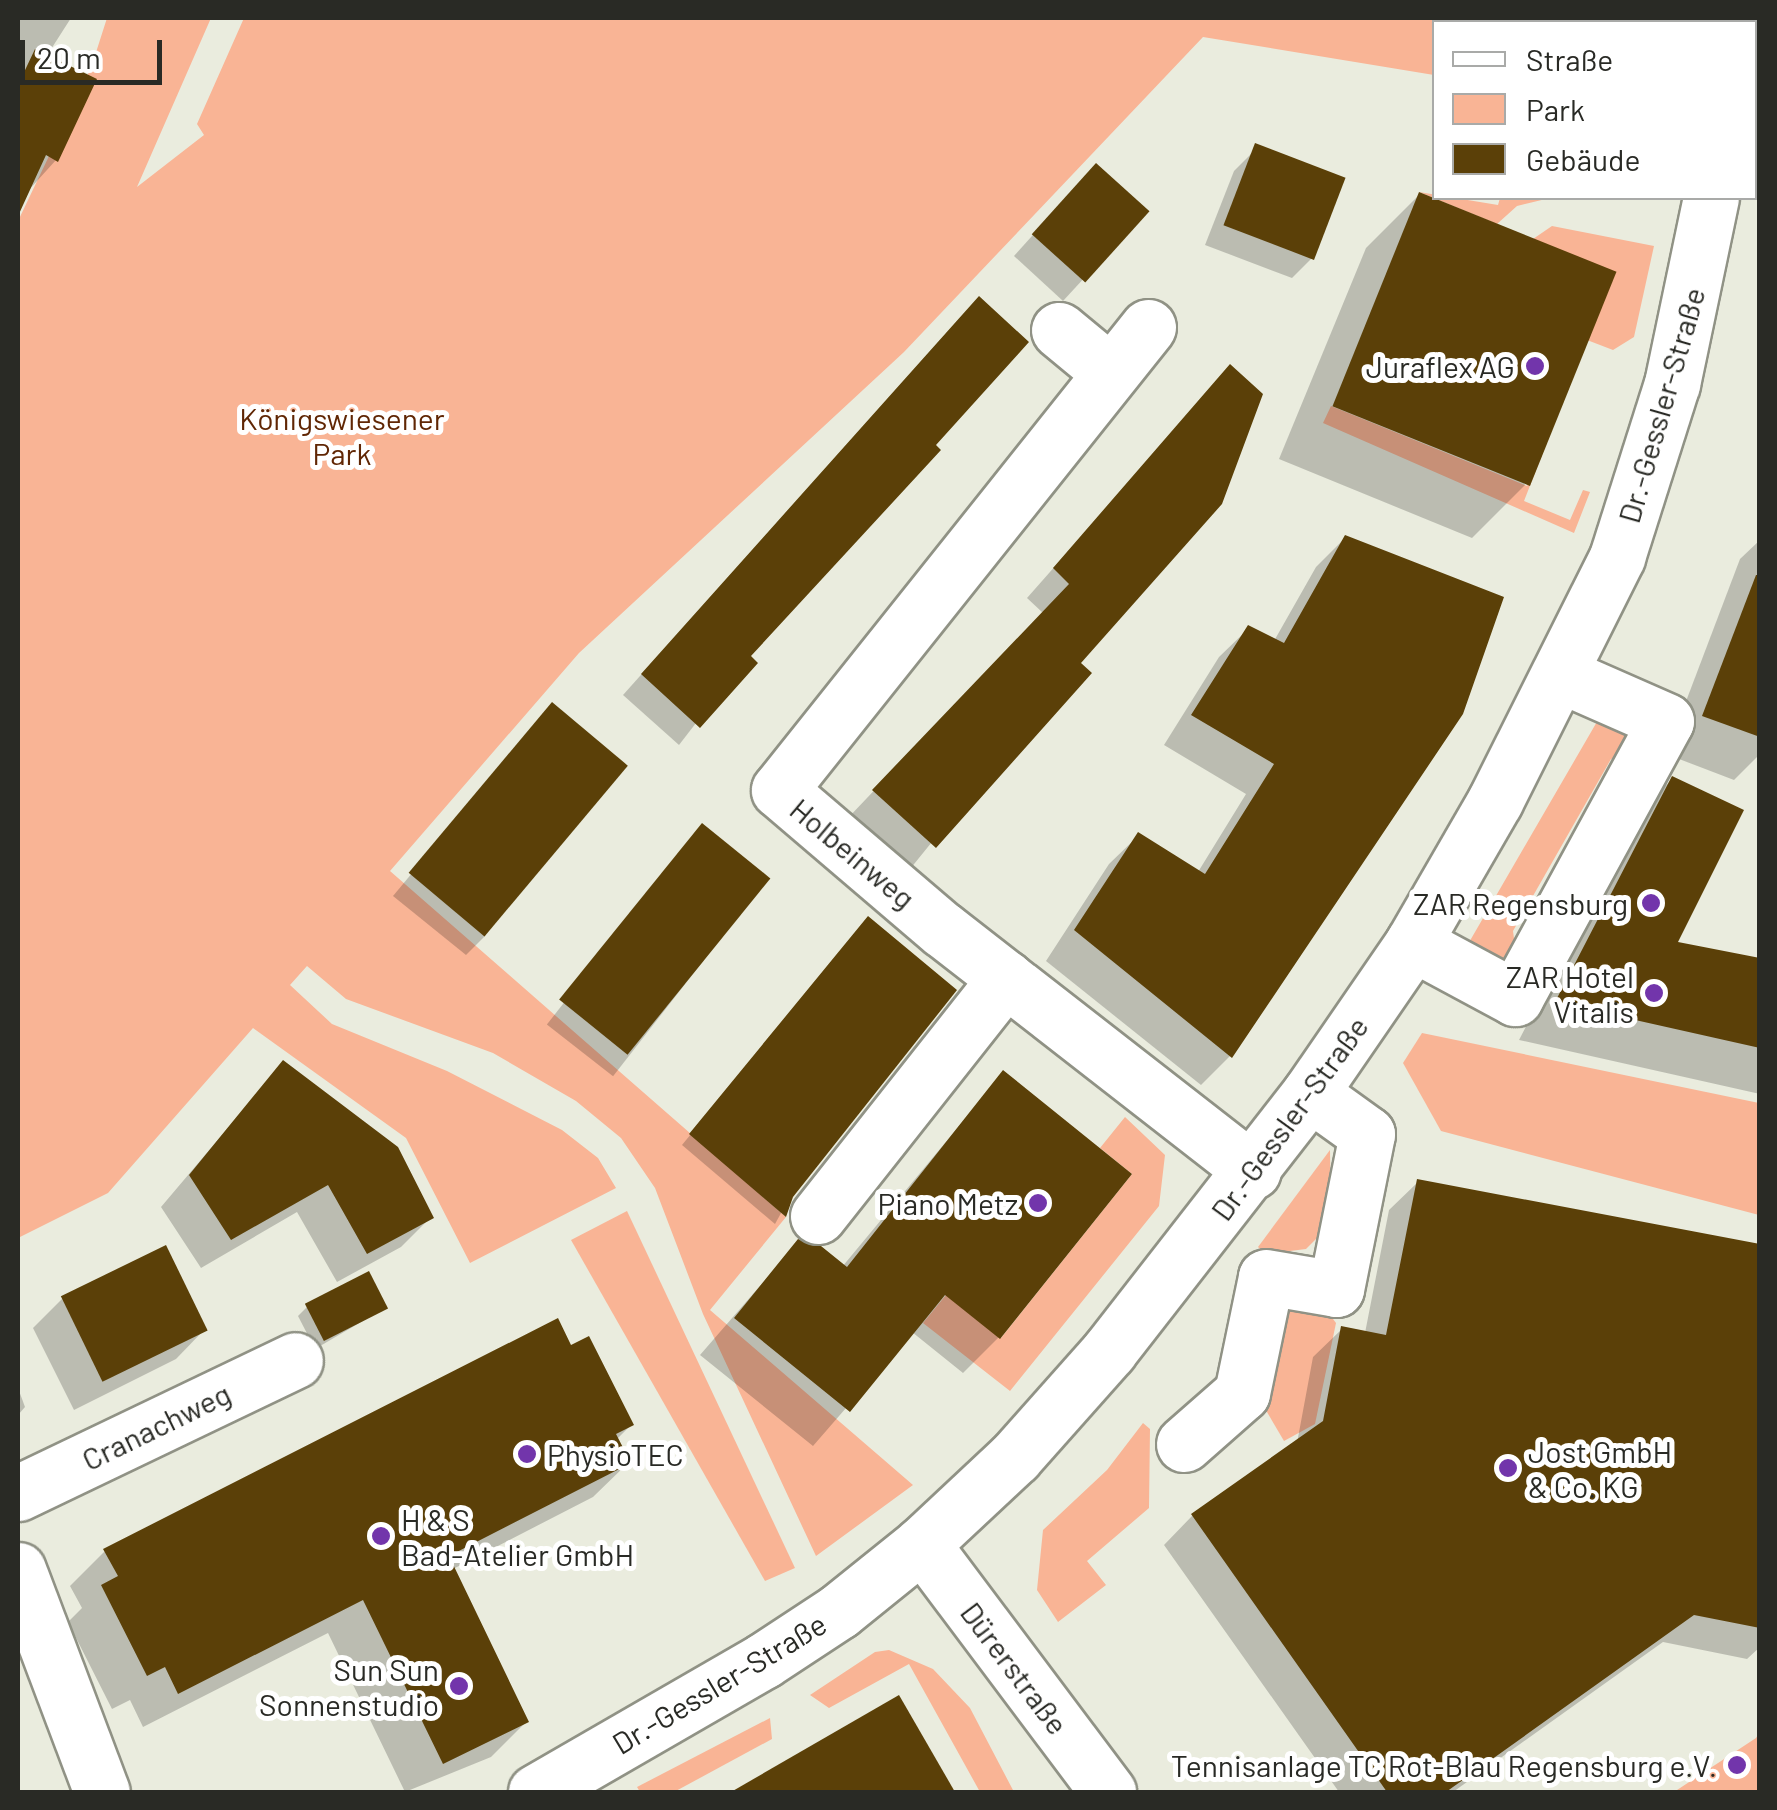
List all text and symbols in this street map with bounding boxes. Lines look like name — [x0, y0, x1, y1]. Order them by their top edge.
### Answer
scale bar — [25, 20, 168, 82]
legend — [1432, 20, 1757, 200]
text: 20 m — [37, 39, 101, 75]
text: Straße — [1526, 41, 1613, 77]
text: Park — [1526, 91, 1585, 127]
text: Gebäude — [1526, 141, 1640, 177]
street label: Dr.-Gessler-Straße — [1610, 283, 1712, 527]
place label: Juraflex AG — [1366, 348, 1515, 384]
marker: Juraflex AG — [1524, 355, 1546, 377]
park label: Königswiesener Park — [239, 400, 445, 470]
street label: Holbeinweg — [783, 790, 923, 916]
place label: ZAR Regensburg — [1413, 885, 1628, 921]
marker: ZAR Regensburg — [1638, 890, 1664, 916]
place label: ZAR Hotel Vitalis — [1506, 958, 1634, 1028]
marker: ZAR Hotel Vitalis — [1643, 982, 1665, 1004]
street label: Dr.-Gessler-Straße — [1203, 1009, 1375, 1227]
place label: Piano Metz — [877, 1185, 1018, 1221]
marker: Piano Metz — [1027, 1192, 1049, 1214]
street label: Cranachweg — [76, 1375, 236, 1477]
place label: Jost GmbH & Co. KG — [1528, 1433, 1672, 1504]
place label: PhysioTEC — [547, 1436, 684, 1472]
marker: PhysioTEC — [516, 1443, 538, 1465]
marker: Jost GmbH & Co. KG — [1497, 1457, 1519, 1479]
place label: H & S Bad-Atelier GmbH — [401, 1501, 634, 1572]
marker: H & S Bad-Atelier GmbH — [370, 1525, 392, 1547]
street label: Dürerstraße — [954, 1595, 1076, 1741]
street label: Dr.-Gessler-Straße — [605, 1605, 833, 1761]
place label: Sun Sun Sonnenstudio — [259, 1651, 439, 1722]
marker: Sun Sun Sonnenstudio — [448, 1675, 470, 1697]
place label: Tennisanlage TC Rot-Blau Regensburg e.V. — [1171, 1747, 1717, 1783]
marker: Tennisanlage TC Rot-Blau Regensburg e.V. — [1726, 1754, 1748, 1776]

